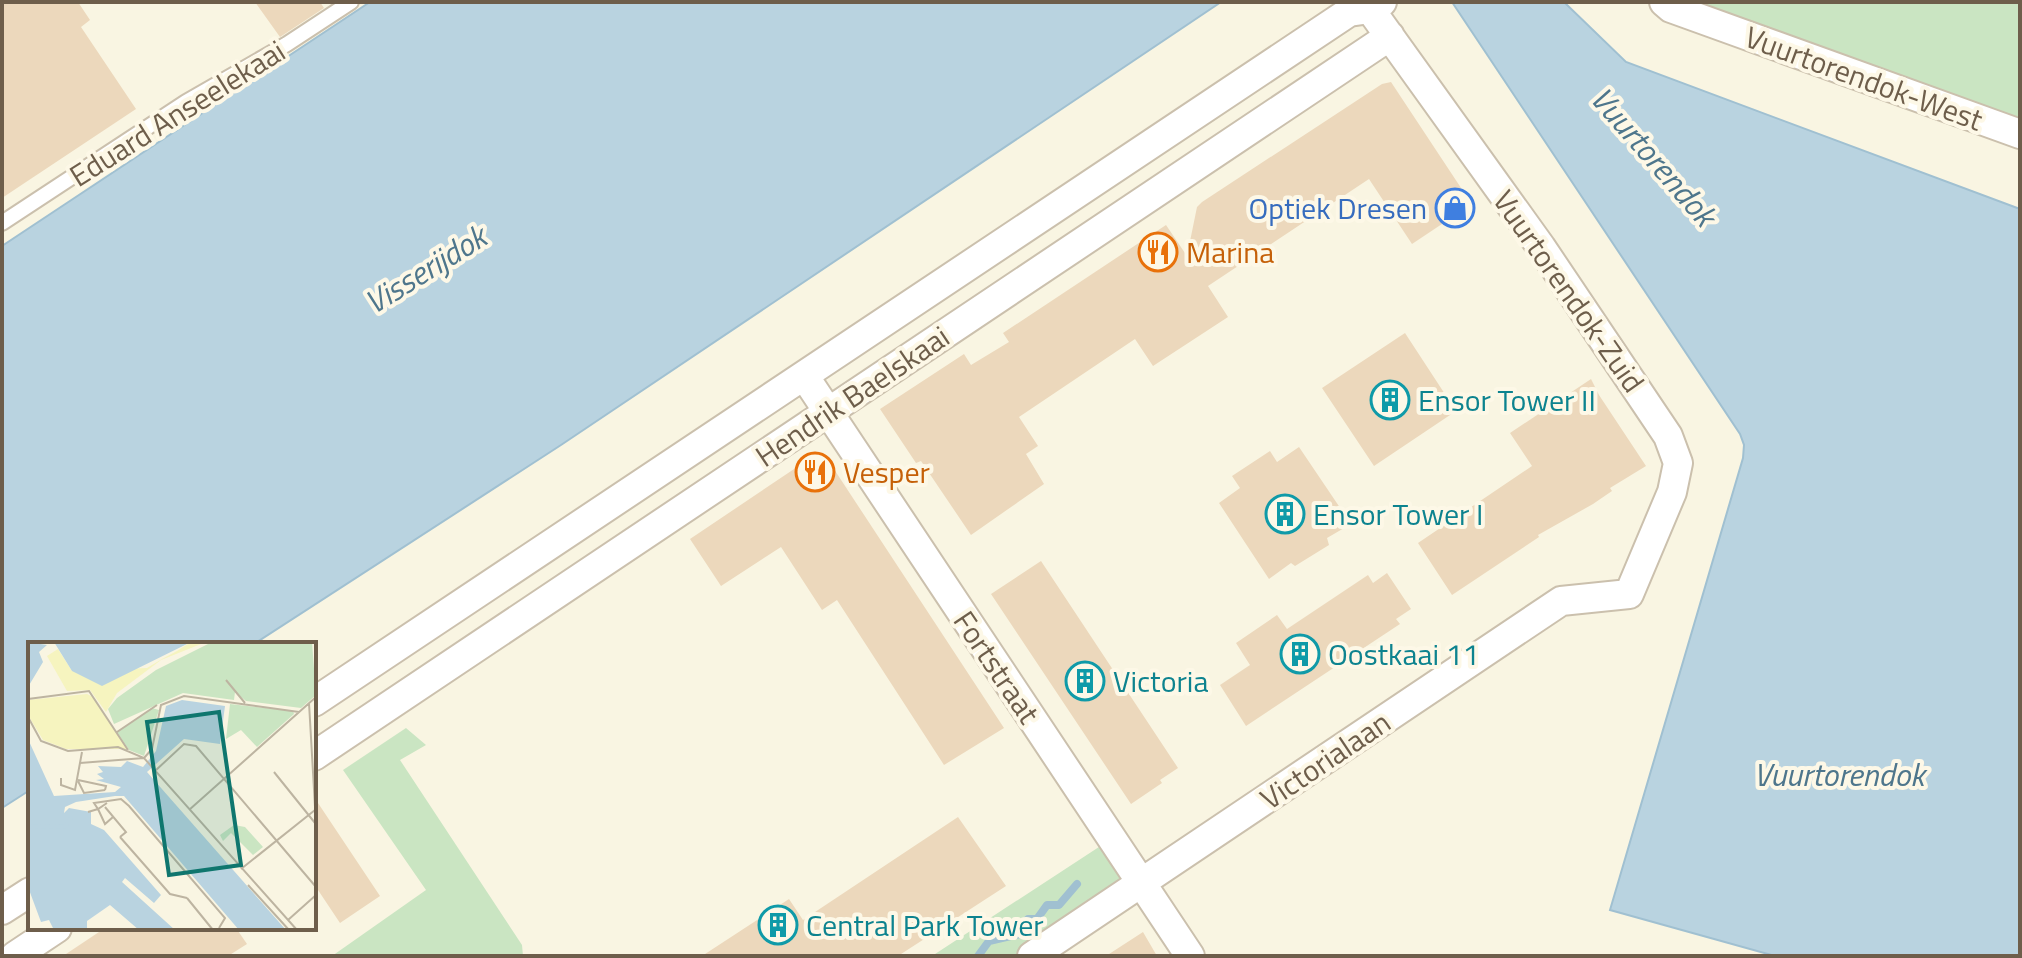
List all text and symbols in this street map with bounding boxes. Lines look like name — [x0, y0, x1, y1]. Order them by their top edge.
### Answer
street label: Vuurtorendok-West — [1739, 14, 1990, 143]
street label: Eduard Anseelekaai — [60, 28, 294, 198]
water label: Vuurtorendok — [1580, 76, 1731, 239]
street label: Vuurtorendok-Zuid — [1482, 180, 1656, 402]
place label: Optiek Dresen — [1248, 185, 1427, 231]
shop icon: Optiek Dresen — [1434, 187, 1476, 229]
water label: Visserijdok — [355, 211, 498, 325]
place label: Marina — [1186, 229, 1274, 275]
restaurant icon: Marina — [1137, 231, 1179, 273]
street label: Hendrik Baelskaai — [746, 314, 958, 478]
place label: Ensor Tower II — [1418, 377, 1596, 423]
building icon: Ensor Tower II — [1369, 379, 1411, 421]
place label: Vesper — [843, 449, 930, 495]
restaurant icon: Vesper — [794, 451, 836, 493]
place label: Ensor Tower I — [1313, 491, 1483, 537]
building icon: Ensor Tower I — [1264, 493, 1306, 535]
street label: Fortstraat — [942, 601, 1052, 733]
place label: Oostkaai 11 — [1328, 631, 1479, 677]
building icon: Oostkaai 11 — [1279, 633, 1321, 675]
inset map — [28, 642, 316, 930]
place label: Victoria — [1113, 658, 1208, 704]
building icon: Victoria — [1064, 660, 1106, 702]
street label: Victorialaan — [1251, 699, 1399, 821]
water label: Vuurtorendok — [1753, 750, 1928, 798]
place label: Central Park Tower — [806, 902, 1044, 948]
building icon: Central Park Tower — [757, 904, 799, 946]

